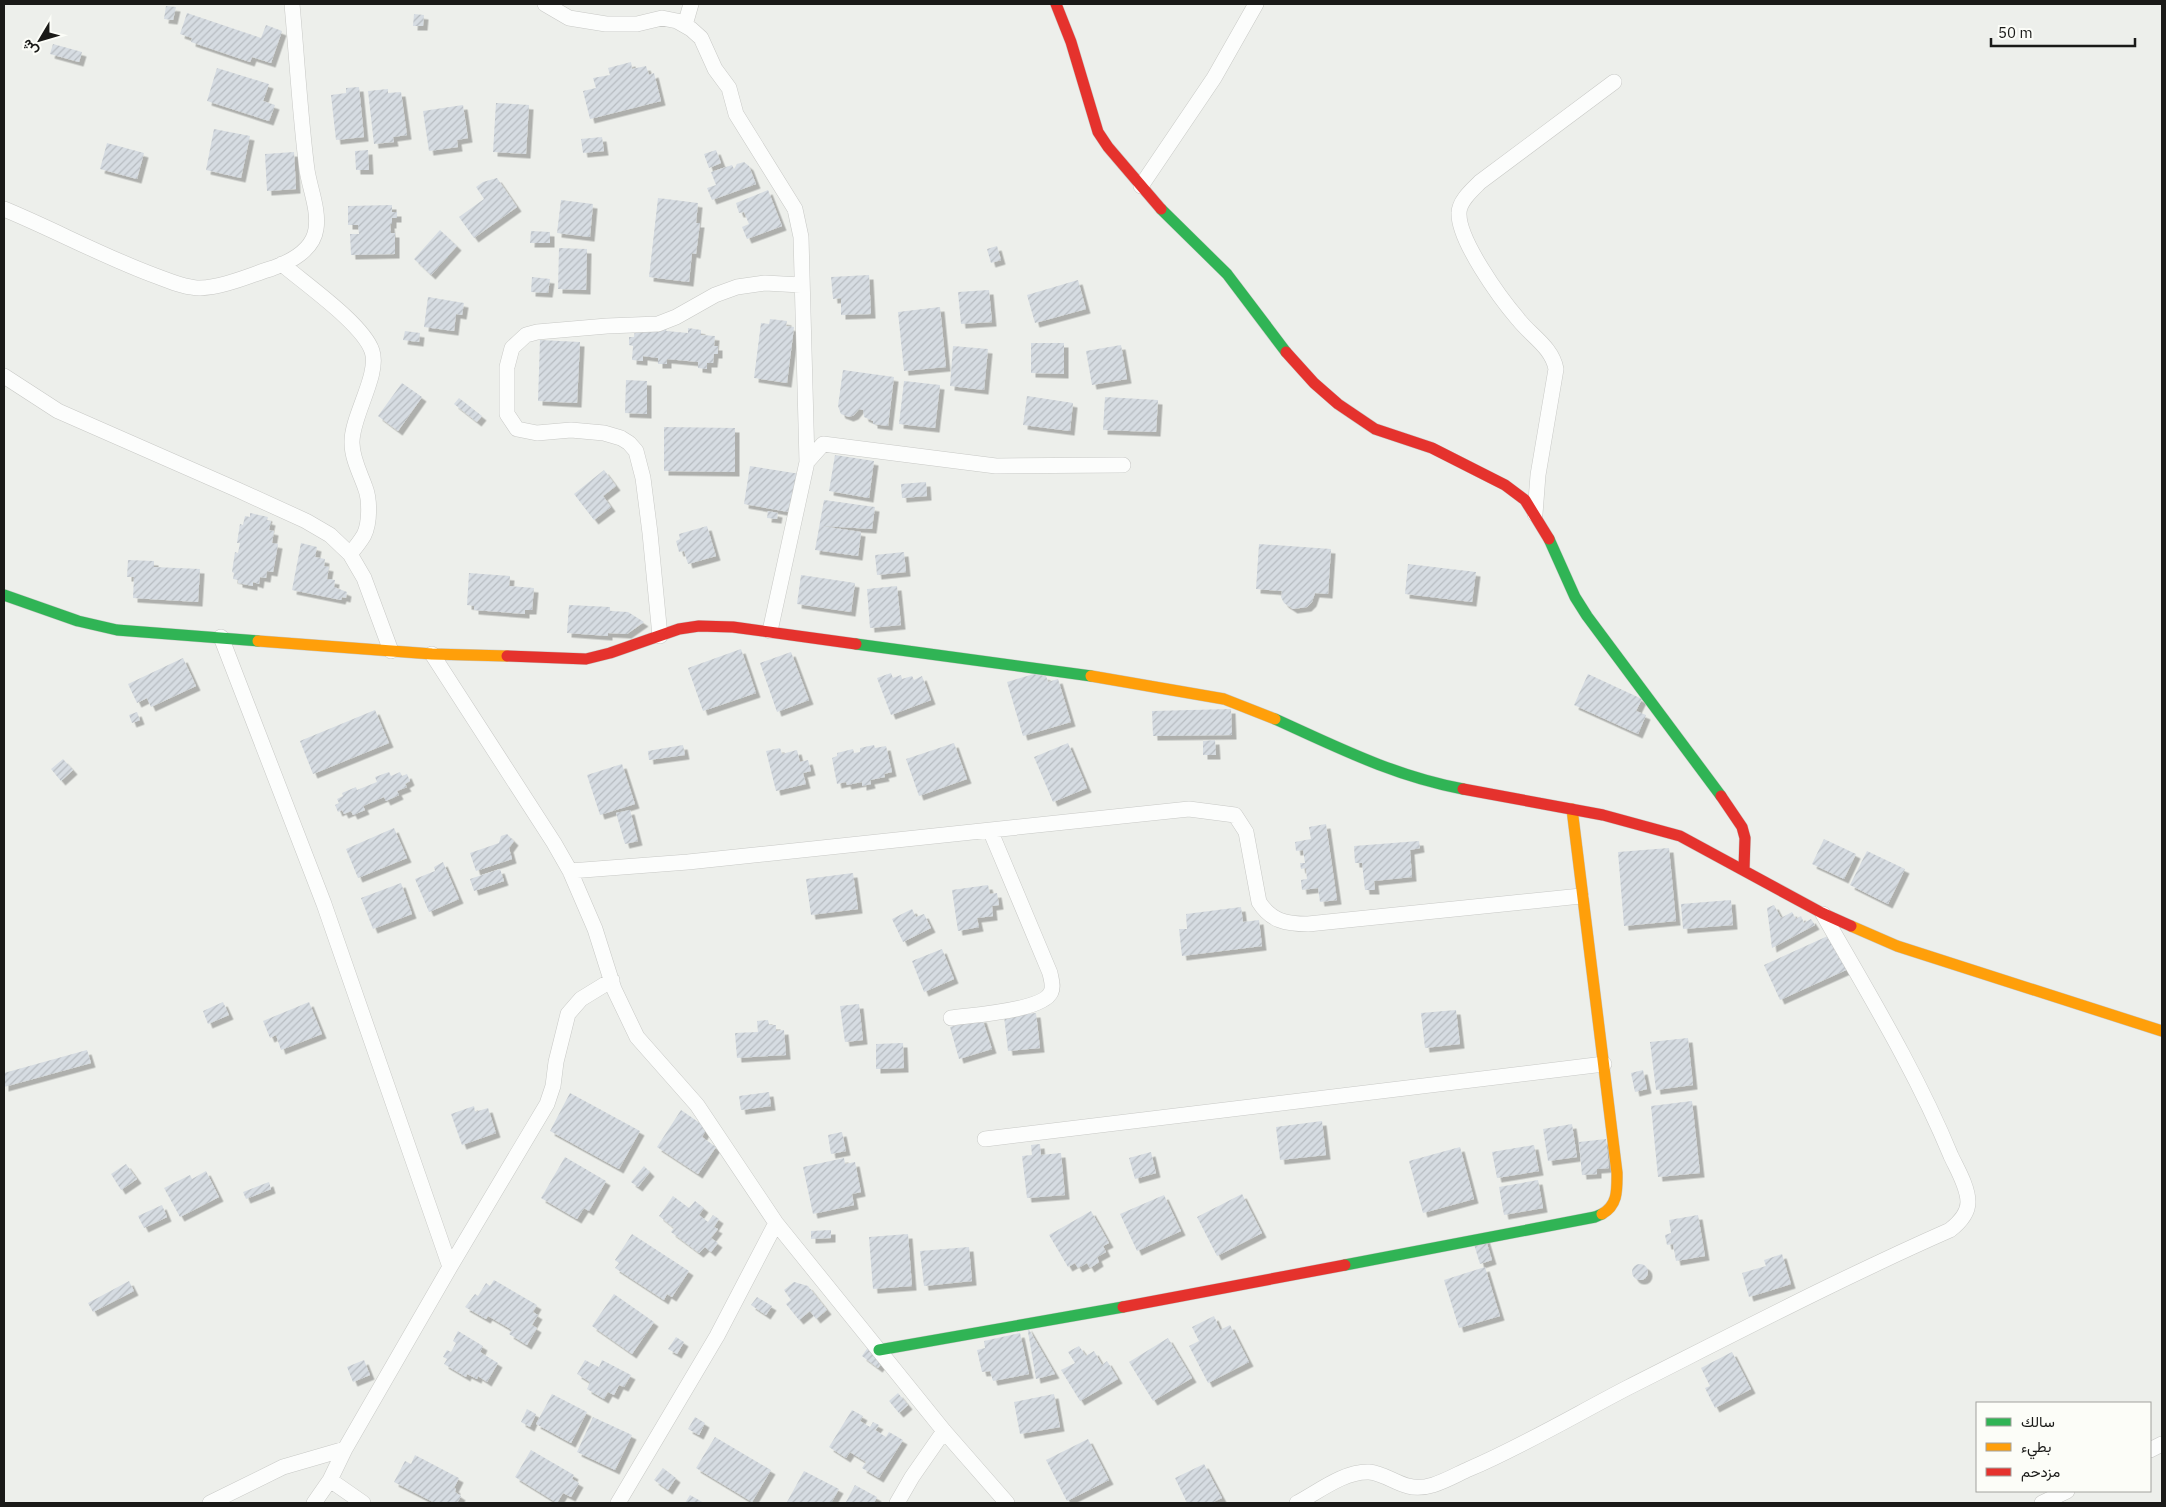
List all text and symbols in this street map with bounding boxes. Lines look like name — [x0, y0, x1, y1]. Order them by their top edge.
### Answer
north arrow — [15, 15, 65, 65]
scale bar — [1991, 15, 2135, 47]
text: 50 m — [1998, 23, 2033, 42]
text: ش — [17, 36, 42, 60]
legend — [1976, 1402, 2151, 1492]
text: سالك — [2021, 1412, 2055, 1431]
text: بطيء — [2021, 1437, 2051, 1460]
text: مزدحم — [2021, 1462, 2060, 1482]

